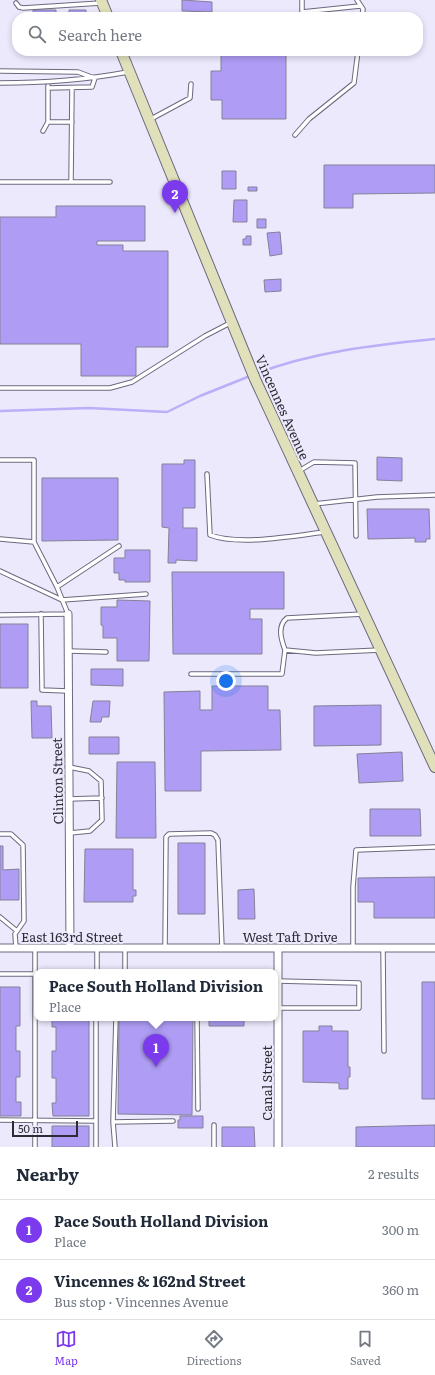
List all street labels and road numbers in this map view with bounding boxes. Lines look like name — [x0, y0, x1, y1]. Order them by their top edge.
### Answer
street label: Vincennes Avenue — [251, 352, 315, 463]
street label: Clinton Street — [47, 737, 67, 825]
street label: East 163rd Street — [21, 927, 124, 946]
street label: West Taft Drive — [242, 927, 338, 946]
street label: Canal Street — [257, 1044, 276, 1121]

